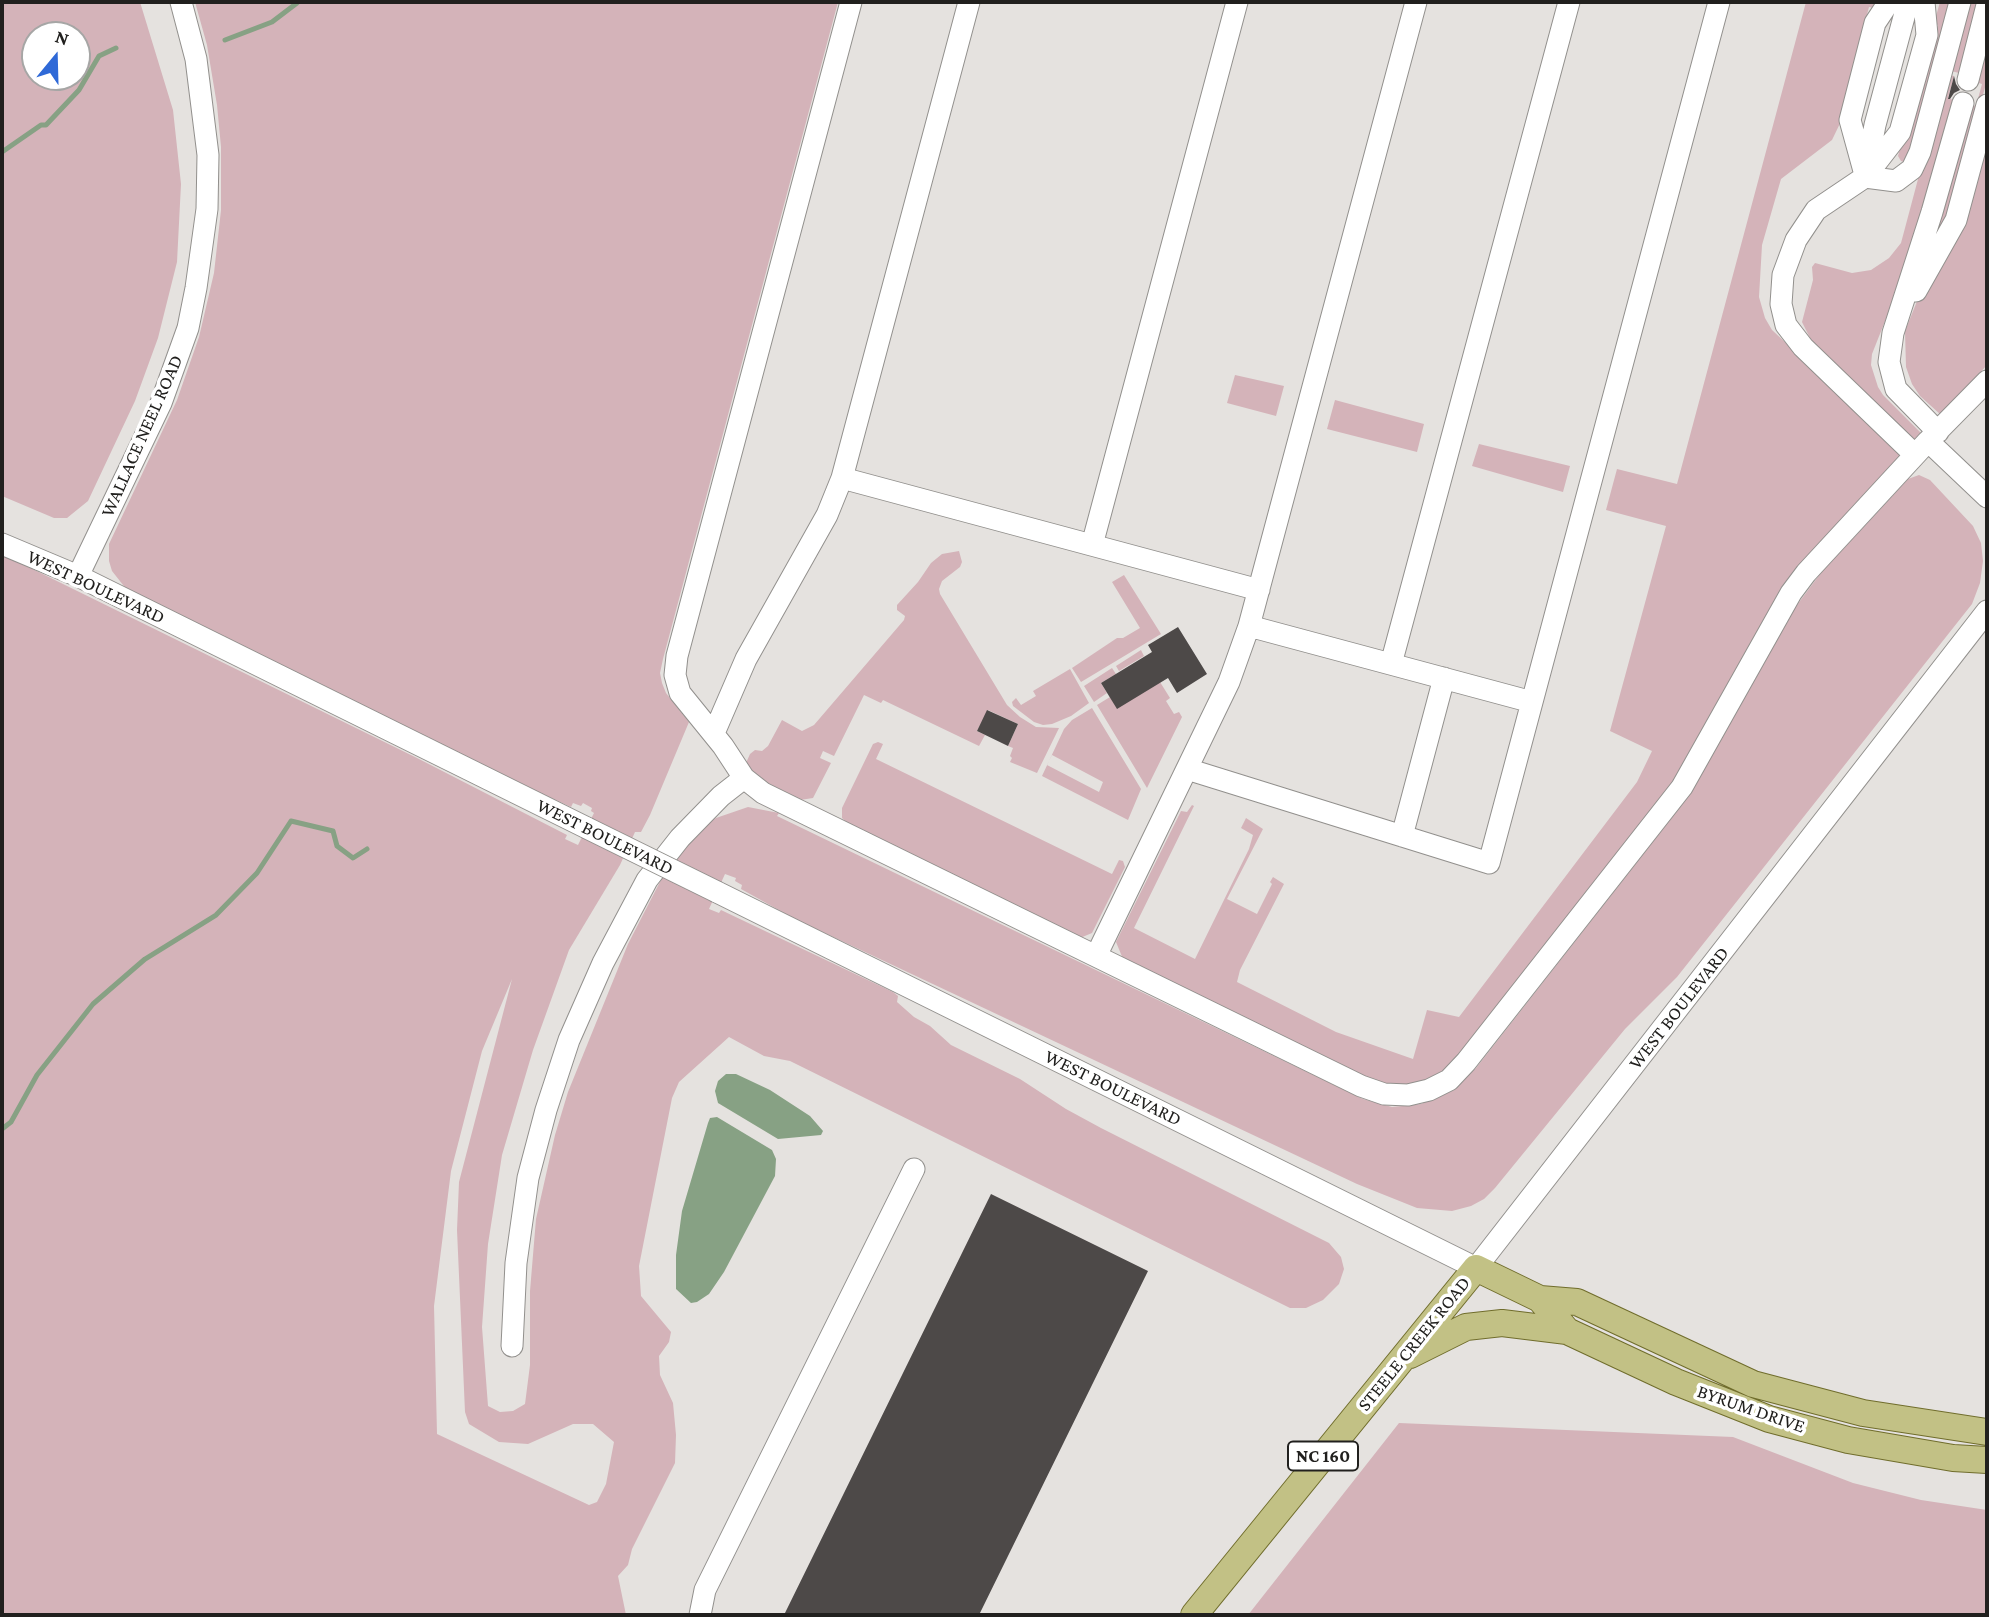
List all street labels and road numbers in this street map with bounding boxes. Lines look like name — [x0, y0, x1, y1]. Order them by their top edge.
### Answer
street label: WALLACE NEEL ROAD — [96, 351, 188, 521]
street label: WEST BOULEVARD — [23, 545, 169, 629]
street label: WEST BOULEVARD — [533, 794, 677, 880]
street label: WEST BOULEVARD — [1624, 942, 1734, 1074]
street label: WEST BOULEVARD — [1041, 1045, 1185, 1131]
street label: STEELE CREEK ROAD — [1353, 1272, 1475, 1416]
street label: BYRUM DRIVE — [1694, 1380, 1808, 1438]
road number: NC 160 — [1288, 1442, 1358, 1470]

